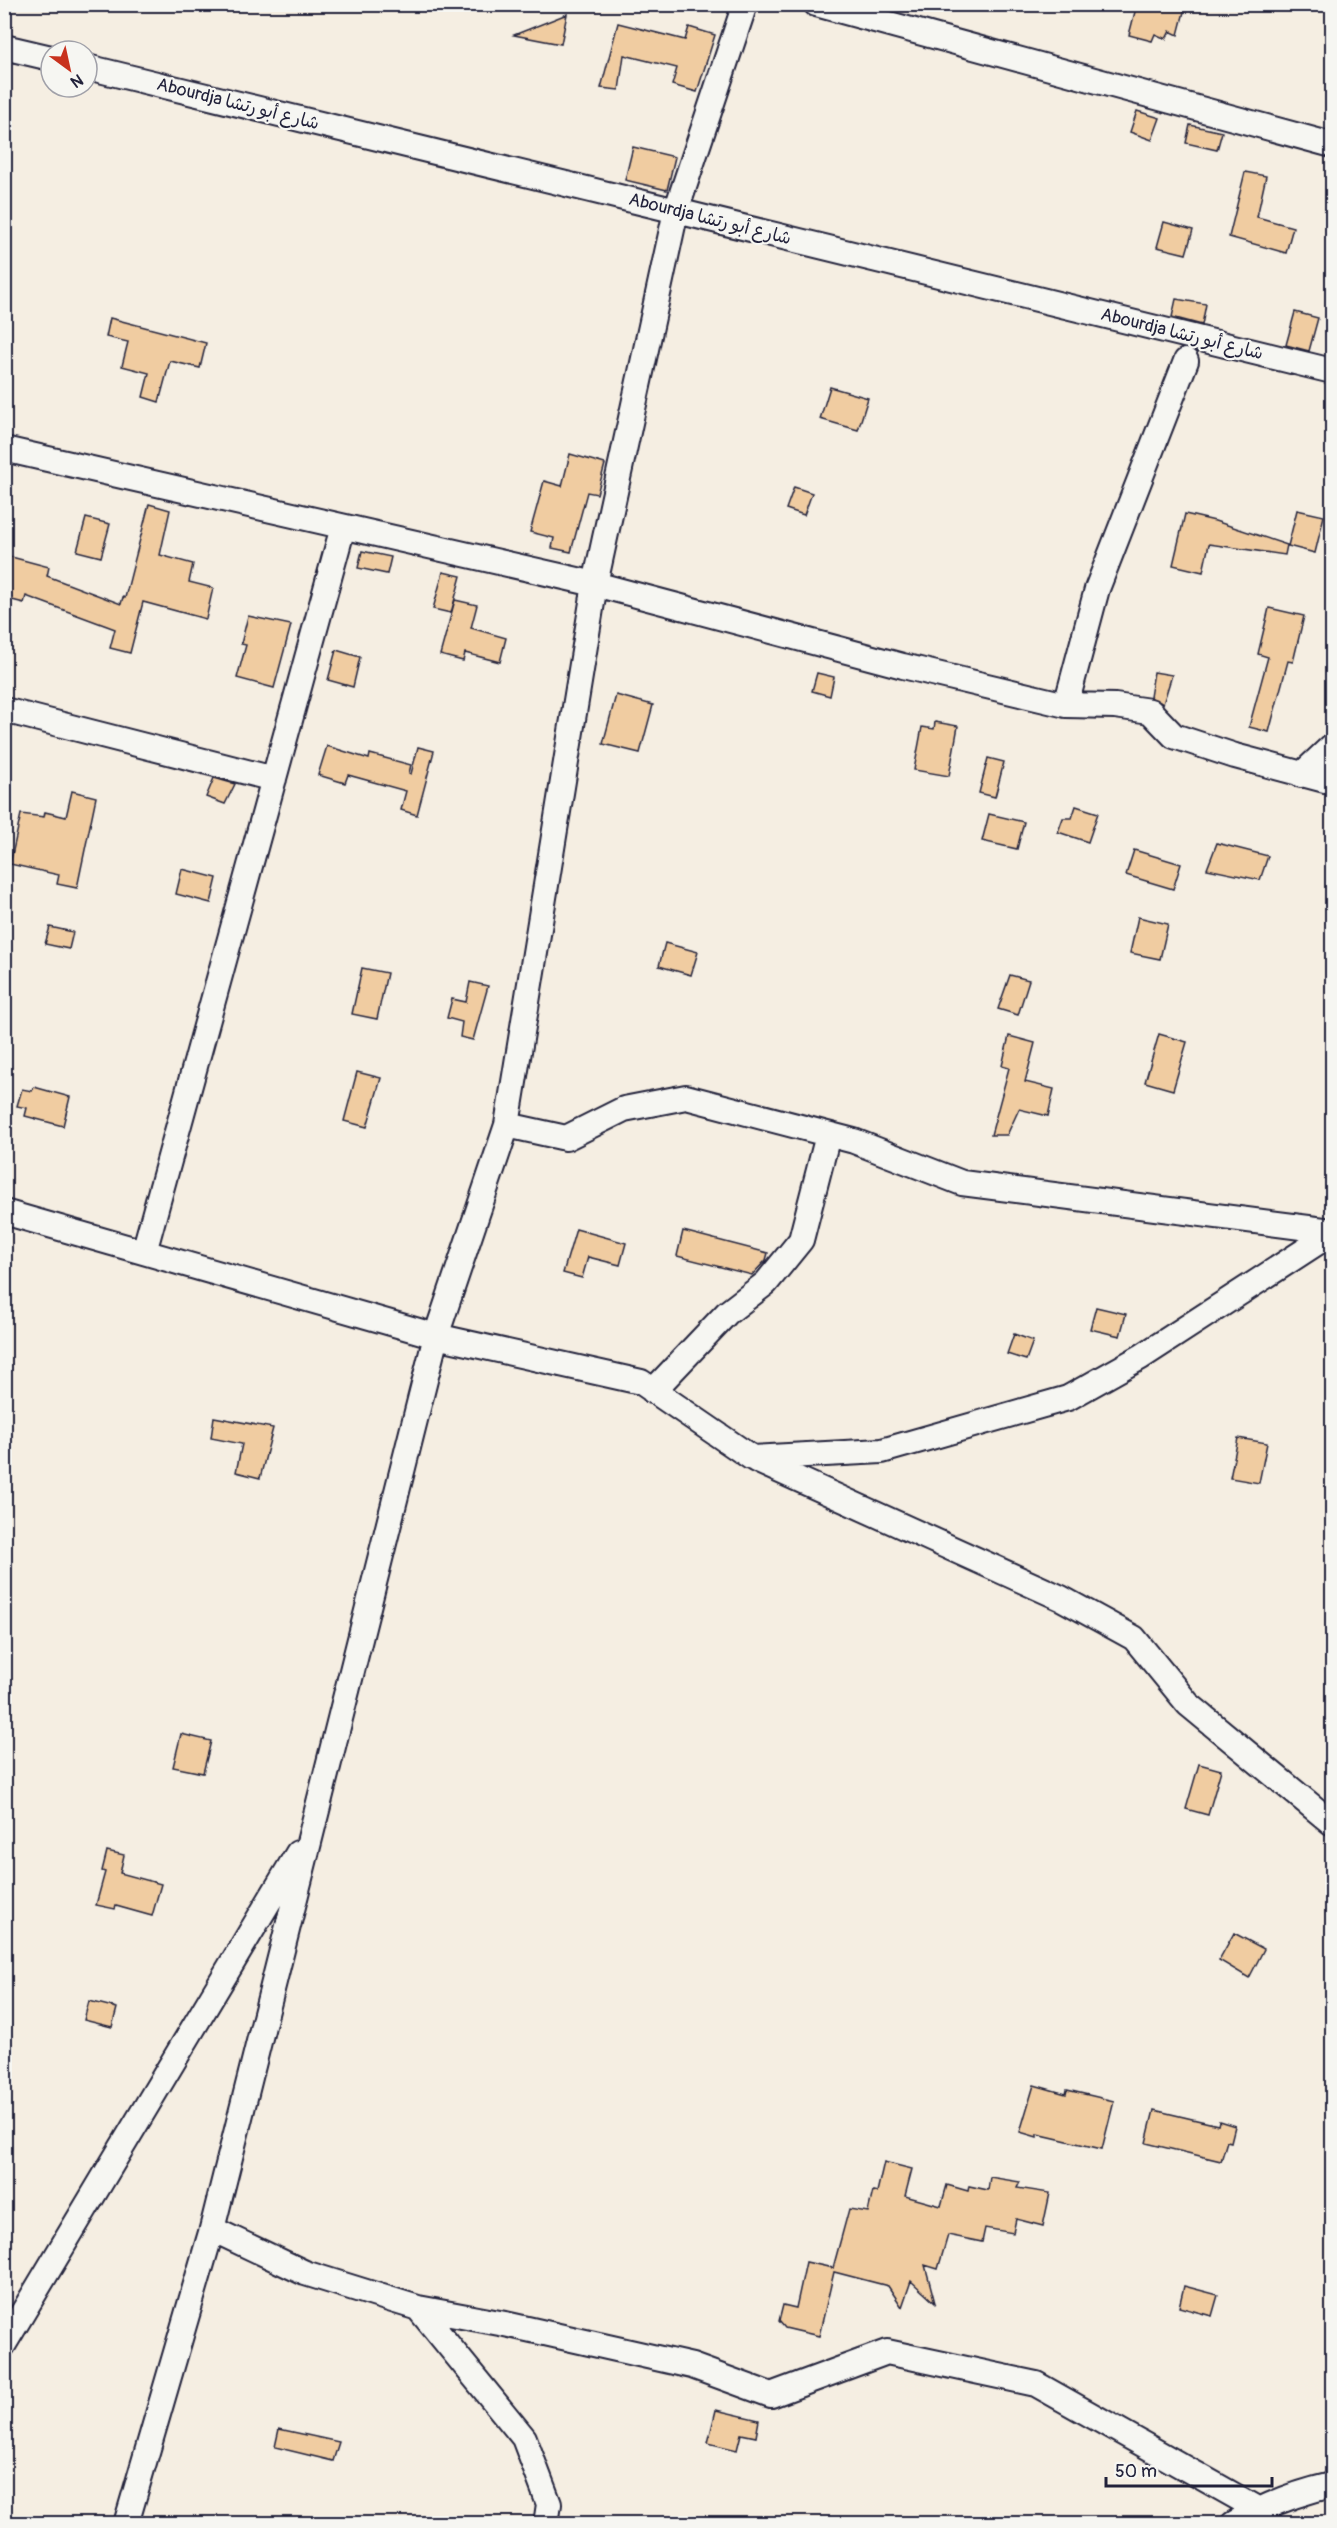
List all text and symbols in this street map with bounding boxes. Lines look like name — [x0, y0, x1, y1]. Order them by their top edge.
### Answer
north arrow — [39, 39, 99, 99]
text: N — [66, 69, 87, 92]
street label: Abourdja شارع أبو رتشا — [154, 73, 322, 135]
street label: Abourdja شارع أبو رتشا — [626, 188, 794, 250]
street label: Abourdja شارع أبو رتشا — [1098, 303, 1266, 365]
scale bar — [1106, 2450, 1272, 2488]
text: 50 m — [1115, 2460, 1157, 2483]

